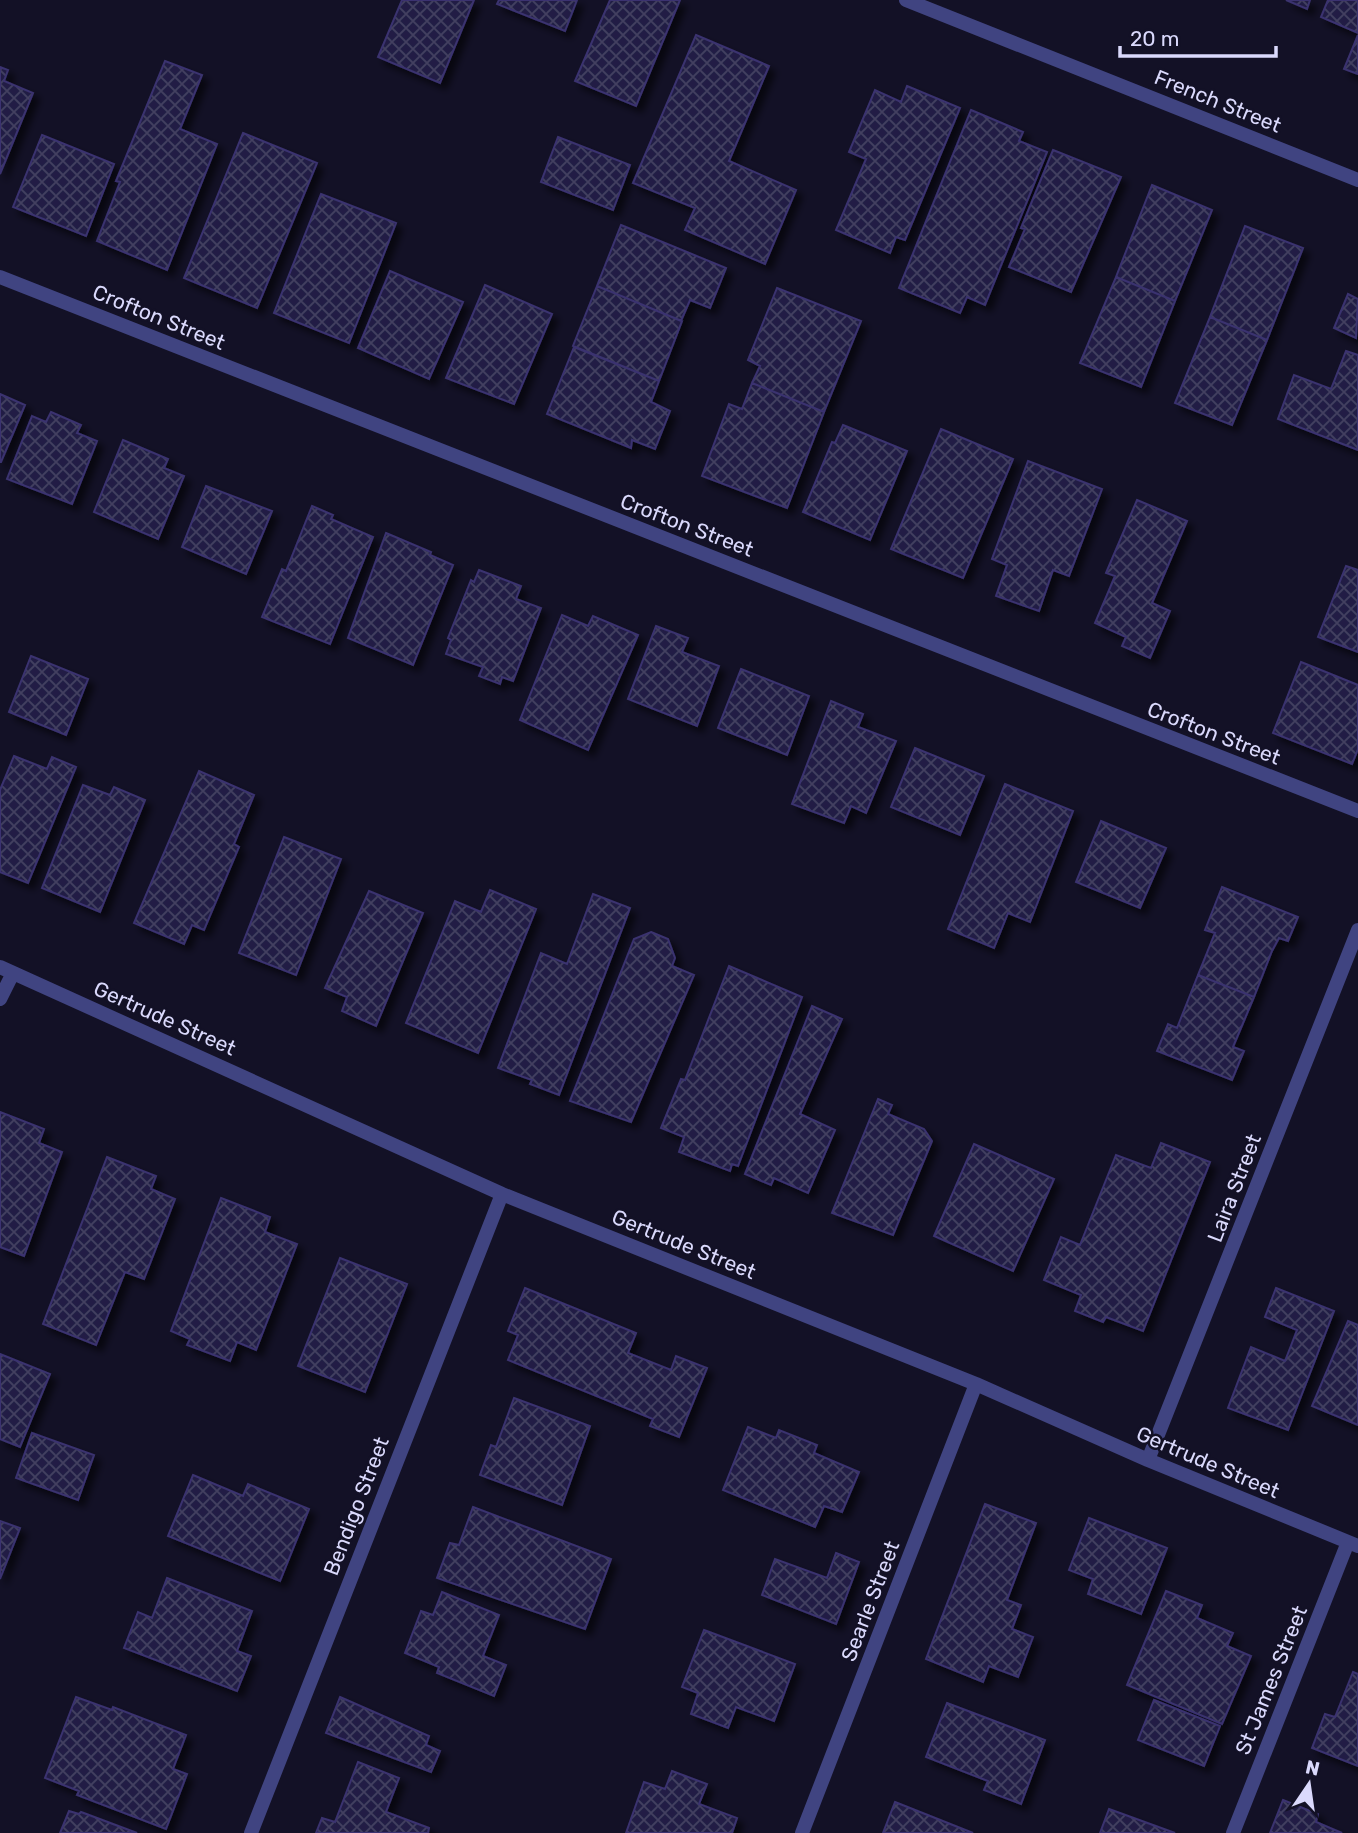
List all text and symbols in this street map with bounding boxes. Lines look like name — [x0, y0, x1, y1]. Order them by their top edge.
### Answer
scale bar — [1120, 14, 1276, 58]
text: 20 m — [1130, 26, 1179, 51]
street label: French Street — [1151, 64, 1285, 138]
street label: Crofton Street — [89, 279, 229, 355]
street label: Crofton Street — [617, 488, 757, 562]
street label: Crofton Street — [1144, 696, 1284, 770]
street label: Gertrude Street — [90, 975, 240, 1061]
street label: Laira Street — [1202, 1130, 1266, 1246]
street label: Gertrude Street — [608, 1204, 760, 1284]
street label: Gertrude Street — [1133, 1421, 1283, 1503]
street label: Bendigo Street — [318, 1433, 394, 1579]
street label: Searle Street — [836, 1537, 904, 1665]
street label: St James Street — [1230, 1602, 1312, 1758]
north arrow — [1274, 1749, 1344, 1819]
text: N — [1303, 1755, 1322, 1781]

